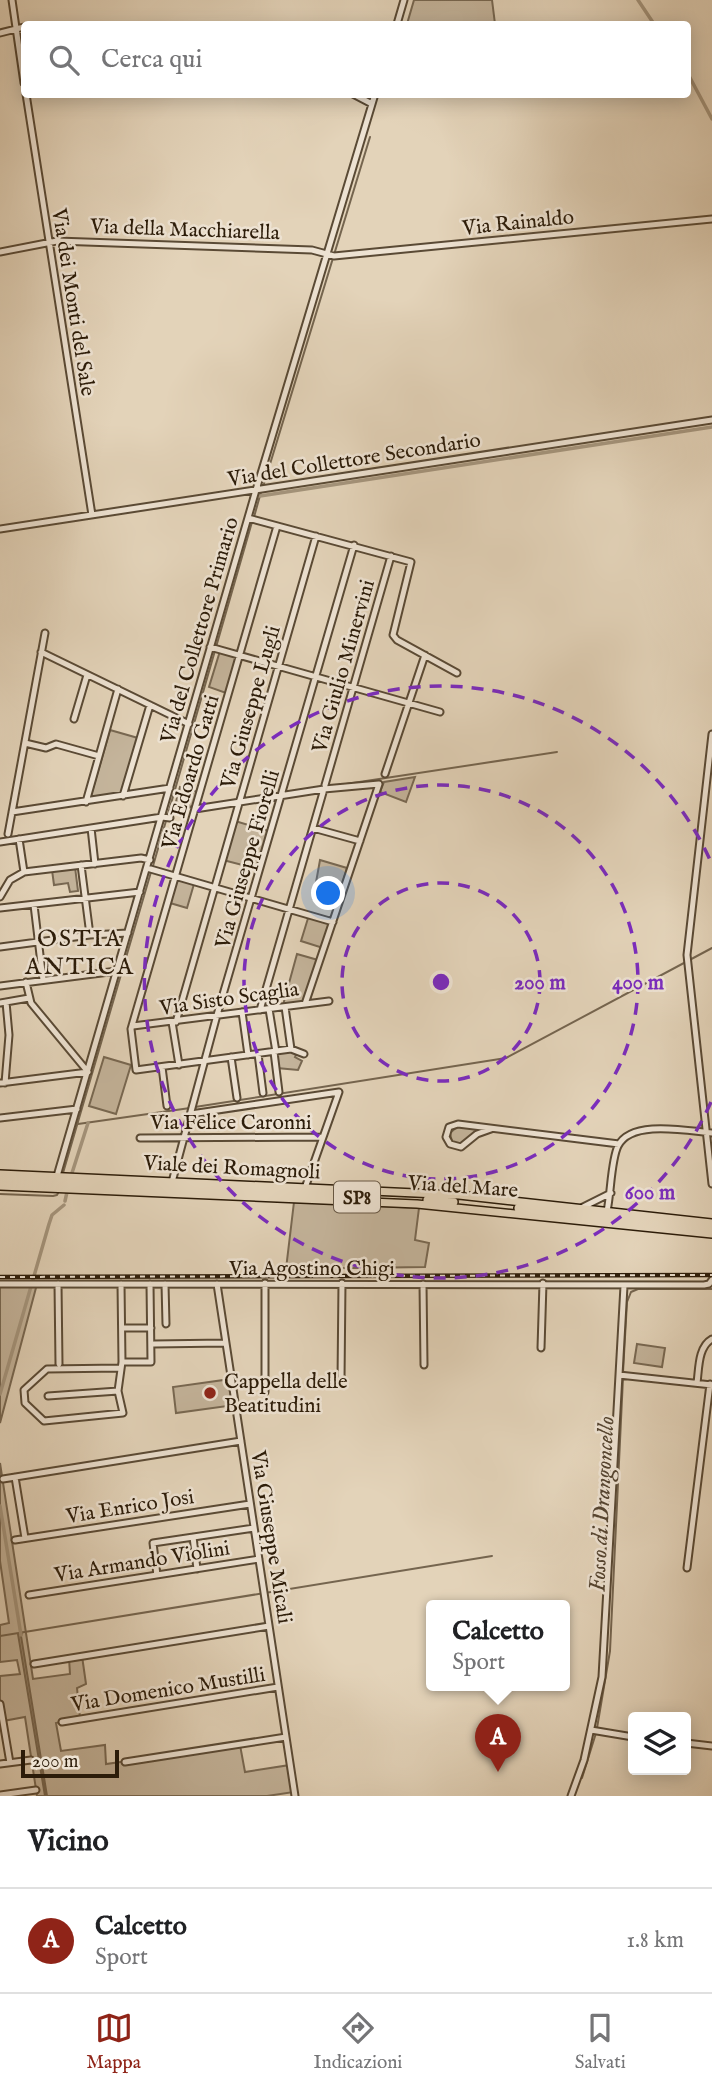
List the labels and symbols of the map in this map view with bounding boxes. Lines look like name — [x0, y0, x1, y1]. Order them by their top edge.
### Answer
street label: Via Rainaldo — [460, 204, 575, 243]
street label: Via dei Monti del Sale — [44, 205, 101, 398]
street label: Via della Macchiarella — [89, 214, 281, 247]
street label: Via del Collettore Secondario — [225, 427, 483, 494]
street label: Via del Collettore Primario — [155, 514, 246, 748]
street label: Via Giulio Minervini — [307, 577, 382, 757]
street label: Via Giuseppe Lugli — [215, 623, 288, 793]
street label: Via Edoardo Gatti — [156, 692, 226, 854]
street label: Via Giuseppe Fiorelli — [210, 767, 287, 953]
your location — [311, 876, 345, 910]
district label: OSTIA ANTICA — [24, 924, 135, 983]
centre of rings — [429, 970, 453, 994]
text: 200 m — [514, 970, 566, 997]
text: 400 m — [612, 970, 665, 997]
street label: Via Sisto Scaglia — [157, 976, 302, 1023]
street label: Via Felice Caronni — [149, 1110, 312, 1137]
street label: Viale dei Romagnoli — [142, 1150, 321, 1187]
street label: Via del Mare — [406, 1170, 519, 1205]
text: 600 m — [625, 1180, 676, 1207]
road number: SP8 — [334, 1182, 380, 1212]
street label: Via Agostino Chigi — [228, 1256, 395, 1283]
place label: Cappella delle Beatitudini — [224, 1369, 348, 1420]
marker: Cappella delle Beatitudini — [202, 1385, 218, 1401]
water label: Fosso di Drangoncello — [583, 1416, 623, 1593]
street label: Via Giuseppe Micali — [243, 1448, 298, 1626]
street label: Via Enrico Josi — [63, 1484, 196, 1531]
street label: Via Armando Violini — [52, 1535, 232, 1590]
street label: Via Domenico Mustilli — [68, 1662, 267, 1719]
pin: A — [475, 1714, 521, 1772]
scale bar — [21, 1747, 119, 1779]

